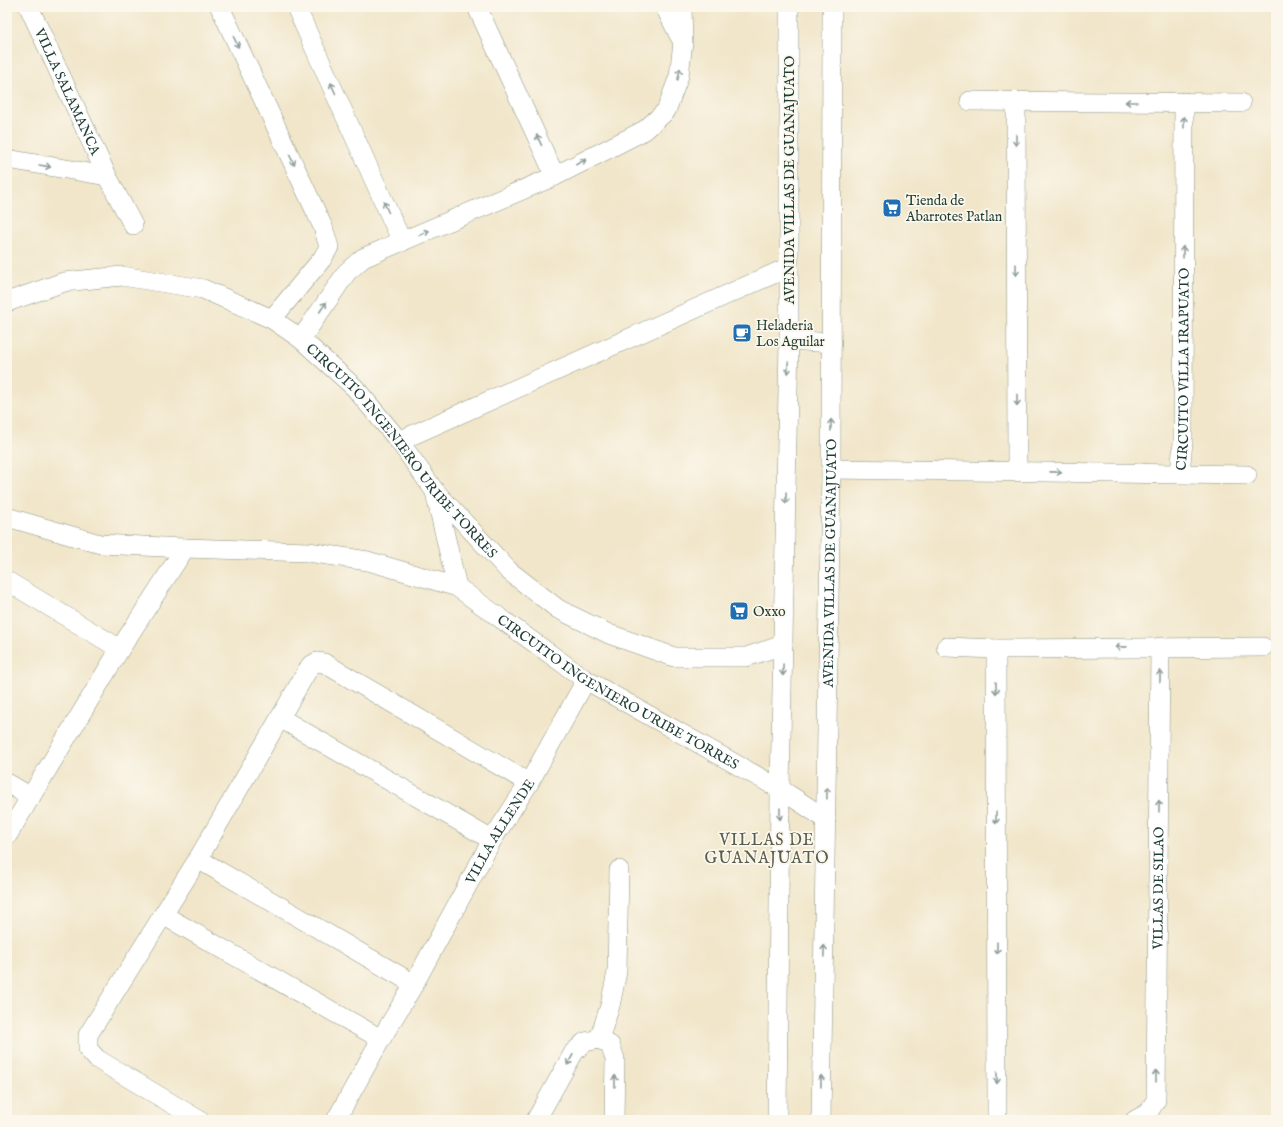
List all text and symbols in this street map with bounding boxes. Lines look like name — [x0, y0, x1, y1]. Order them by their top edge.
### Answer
street label: VILLA SALAMANCA — [30, 25, 104, 159]
one-way arrow — [233, 36, 240, 48]
street label: AVENIDA VILLAS DE GUANAJUATO — [781, 55, 799, 305]
one-way arrow — [675, 68, 683, 81]
one-way arrow — [329, 83, 336, 95]
one-way arrow — [1125, 98, 1138, 106]
one-way arrow — [1180, 116, 1188, 129]
one-way arrow — [1012, 133, 1020, 146]
one-way arrow — [534, 134, 542, 146]
one-way arrow — [289, 154, 296, 166]
one-way arrow — [575, 158, 587, 165]
one-way arrow — [39, 162, 52, 170]
place label: Tienda de Abarrotes Patlan — [905, 192, 1003, 226]
supermarket icon: Tienda de Abarrotes Patlan — [881, 197, 903, 219]
one-way arrow — [382, 201, 389, 213]
one-way arrow — [418, 228, 430, 236]
one-way arrow — [1179, 246, 1187, 259]
one-way arrow — [1012, 263, 1020, 276]
street label: CIRCUITO VILLA IRAPUATO — [1172, 267, 1194, 472]
one-way arrow — [319, 302, 327, 313]
place label: Heladeria Los Aguilar — [756, 317, 825, 351]
cafe icon: Heladeria Los Aguilar — [731, 322, 753, 344]
street label: CIRCUITO INGENIERO URIBE TORRES — [302, 340, 501, 562]
one-way arrow — [785, 361, 792, 374]
one-way arrow — [1013, 393, 1021, 406]
one-way arrow — [828, 419, 835, 432]
street label: AVENIDA VILLAS DE GUANAJUATO — [820, 438, 841, 689]
one-way arrow — [1049, 468, 1062, 476]
one-way arrow — [782, 491, 790, 504]
supermarket icon: Oxxo — [728, 600, 750, 622]
place label: Oxxo — [753, 603, 786, 621]
street label: CIRCUITO INGENIERO URIBE TORRES — [493, 611, 742, 774]
one-way arrow — [1115, 643, 1128, 651]
one-way arrow — [779, 663, 787, 676]
one-way arrow — [1156, 670, 1164, 683]
one-way arrow — [992, 681, 1000, 694]
street label: VILLA ALLENDE — [461, 776, 539, 888]
one-way arrow — [823, 787, 831, 800]
one-way arrow — [1155, 800, 1163, 813]
one-way arrow — [776, 807, 784, 820]
one-way arrow — [992, 811, 1000, 824]
street label: VILLAS DE SILAO — [1149, 826, 1168, 950]
district label: VILLAS DE GUANAJUATO — [705, 831, 829, 869]
one-way arrow — [993, 941, 1001, 954]
one-way arrow — [820, 945, 828, 958]
one-way arrow — [565, 1054, 573, 1066]
one-way arrow — [1153, 1070, 1160, 1083]
one-way arrow — [993, 1071, 1001, 1084]
one-way arrow — [611, 1075, 619, 1088]
one-way arrow — [817, 1075, 825, 1088]

